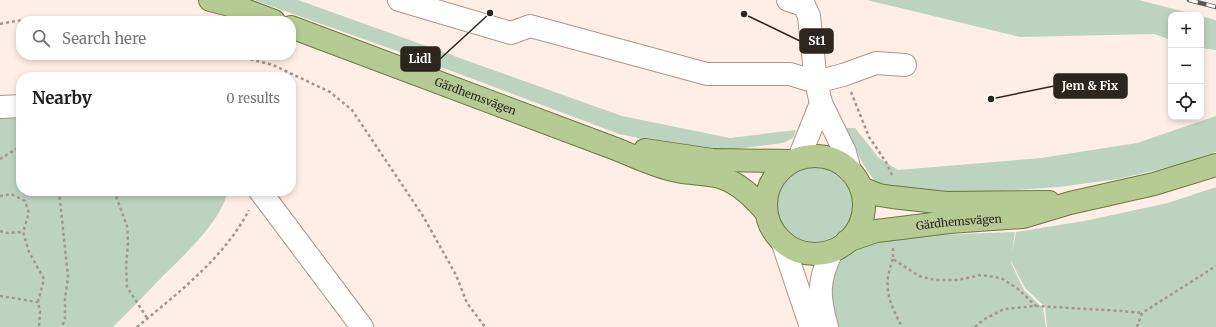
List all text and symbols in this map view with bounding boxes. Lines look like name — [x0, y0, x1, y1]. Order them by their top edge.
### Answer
map controls — [1168, 12, 1204, 120]
button: + — [1168, 12, 1204, 48]
search box — [16, 16, 296, 60]
icon: search — [30, 27, 52, 49]
text: Search here — [62, 29, 146, 48]
callout: St1 — [800, 29, 833, 53]
text: St1 — [808, 33, 826, 48]
callout: Lidl — [401, 47, 440, 71]
button: − — [1168, 48, 1204, 84]
text: Lidl — [409, 51, 432, 66]
callout: Jem & Fix — [1054, 74, 1127, 98]
street label: Gärdhemsvägen — [433, 75, 519, 118]
text: Jem & Fix — [1061, 78, 1119, 93]
button: locate — [1168, 84, 1204, 120]
text: Nearby — [32, 87, 92, 109]
text: 0 results — [226, 90, 280, 107]
street label: Gärdhemsvägen — [915, 211, 1003, 233]

